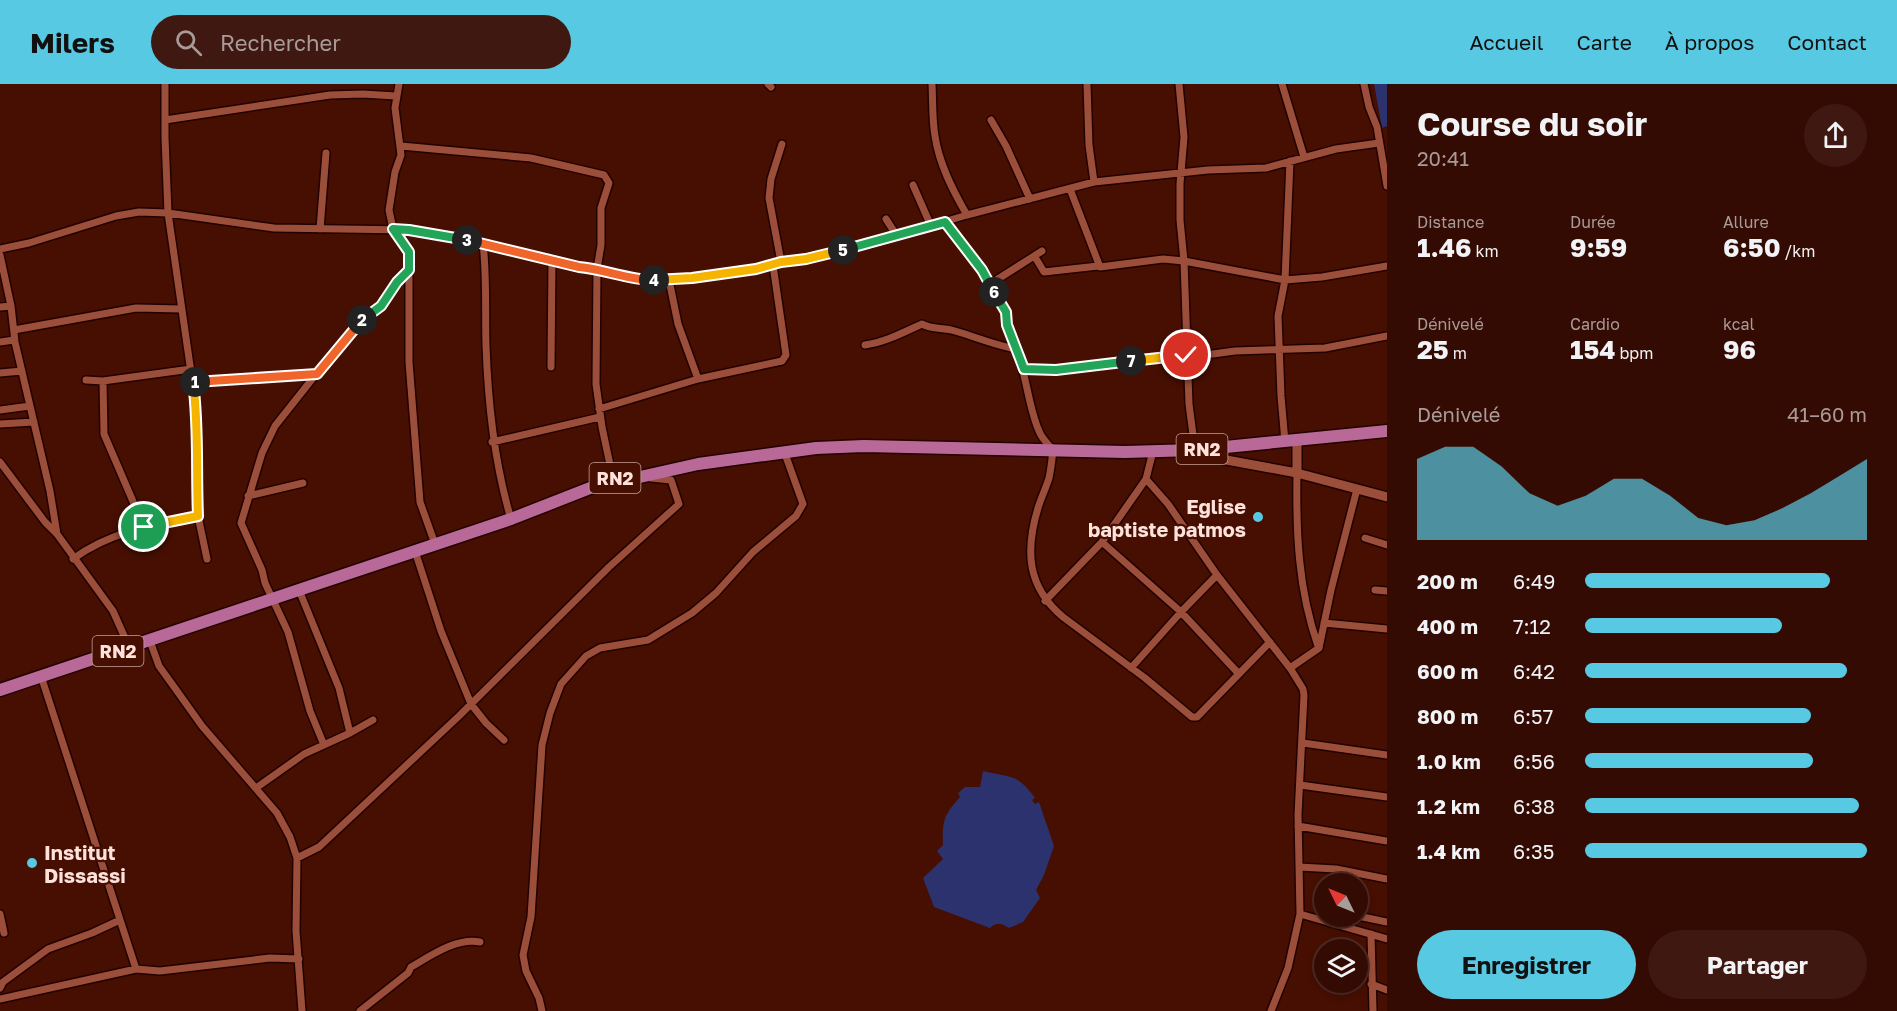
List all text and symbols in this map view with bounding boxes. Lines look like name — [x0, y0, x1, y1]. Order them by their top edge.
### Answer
search box — [151, 15, 571, 69]
text: Milers — [30, 26, 115, 59]
icon: search — [172, 26, 205, 59]
text: Rechercher — [220, 29, 341, 56]
text: Accueil — [1470, 29, 1543, 55]
text: Carte — [1576, 29, 1632, 55]
text: À propos — [1665, 29, 1754, 55]
text: Contact — [1787, 29, 1867, 55]
text: Course du soir — [1417, 104, 1647, 143]
button: share — [1804, 104, 1867, 167]
text: 20:41 — [1417, 146, 1469, 170]
text: Distance — [1417, 212, 1484, 232]
text: Durée — [1570, 212, 1616, 232]
text: Allure — [1723, 212, 1769, 232]
pin: 3 — [452, 225, 482, 255]
text: 3 — [462, 230, 472, 250]
text: 1.46 — [1417, 232, 1471, 263]
text: 9:59 — [1570, 232, 1627, 263]
text: 6:50 — [1723, 232, 1781, 263]
pin: 5 — [828, 235, 858, 265]
text: 5 — [838, 240, 848, 260]
text: km — [1471, 241, 1499, 261]
text: /km — [1781, 241, 1815, 261]
pin: 4 — [639, 265, 669, 295]
text: 4 — [649, 270, 659, 290]
pin: 6 — [979, 277, 1009, 307]
text: 6 — [989, 282, 999, 302]
pin: 2 — [347, 305, 377, 335]
text: 2 — [357, 310, 367, 330]
text: Dénivelé — [1417, 314, 1484, 334]
text: Cardio — [1570, 314, 1620, 334]
text: kcal — [1723, 314, 1755, 334]
pin — [1160, 329, 1211, 380]
text: 25 — [1417, 334, 1449, 365]
text: 154 — [1570, 334, 1616, 365]
text: 96 — [1723, 334, 1756, 365]
icon: check — [1169, 338, 1202, 371]
text: m — [1449, 343, 1467, 363]
text: bpm — [1616, 343, 1653, 363]
pin: 7 — [1116, 346, 1146, 376]
text: 7 — [1127, 351, 1135, 371]
pin: 1 — [180, 367, 210, 397]
text: 1 — [191, 372, 199, 392]
text: Dénivelé — [1417, 402, 1500, 426]
text: 41–60 m — [1787, 402, 1867, 426]
road number: RN2 — [1176, 434, 1228, 464]
road number: RN2 — [590, 463, 640, 493]
place label: Eglise baptiste patmos — [1088, 494, 1246, 541]
pin — [118, 501, 169, 552]
icon: arrive — [127, 510, 160, 543]
marker: Eglise baptiste patmos — [1251, 510, 1265, 524]
text: 200 m — [1417, 569, 1478, 593]
text: 6:49 — [1513, 569, 1555, 593]
text: 400 m — [1417, 614, 1478, 638]
text: 7:12 — [1513, 614, 1551, 638]
road number: RN2 — [92, 636, 144, 666]
text: 600 m — [1417, 659, 1478, 683]
text: 6:42 — [1513, 659, 1555, 683]
text: 800 m — [1417, 704, 1478, 728]
text: 6:57 — [1513, 704, 1553, 728]
text: 1.0 km — [1417, 749, 1481, 773]
text: 6:56 — [1513, 749, 1555, 773]
text: 1.2 km — [1417, 794, 1480, 818]
text: 6:38 — [1513, 794, 1555, 818]
text: 1.4 km — [1417, 839, 1480, 863]
text: 6:35 — [1513, 839, 1554, 863]
place label: Institut Dissassi — [44, 840, 126, 887]
marker: Institut Dissassi — [25, 856, 39, 870]
north arrow — [1314, 873, 1368, 927]
map controls — [1314, 873, 1368, 993]
button: Enregistrer — [1417, 930, 1636, 999]
button: Partager — [1648, 930, 1867, 999]
button: layers — [1314, 939, 1368, 993]

